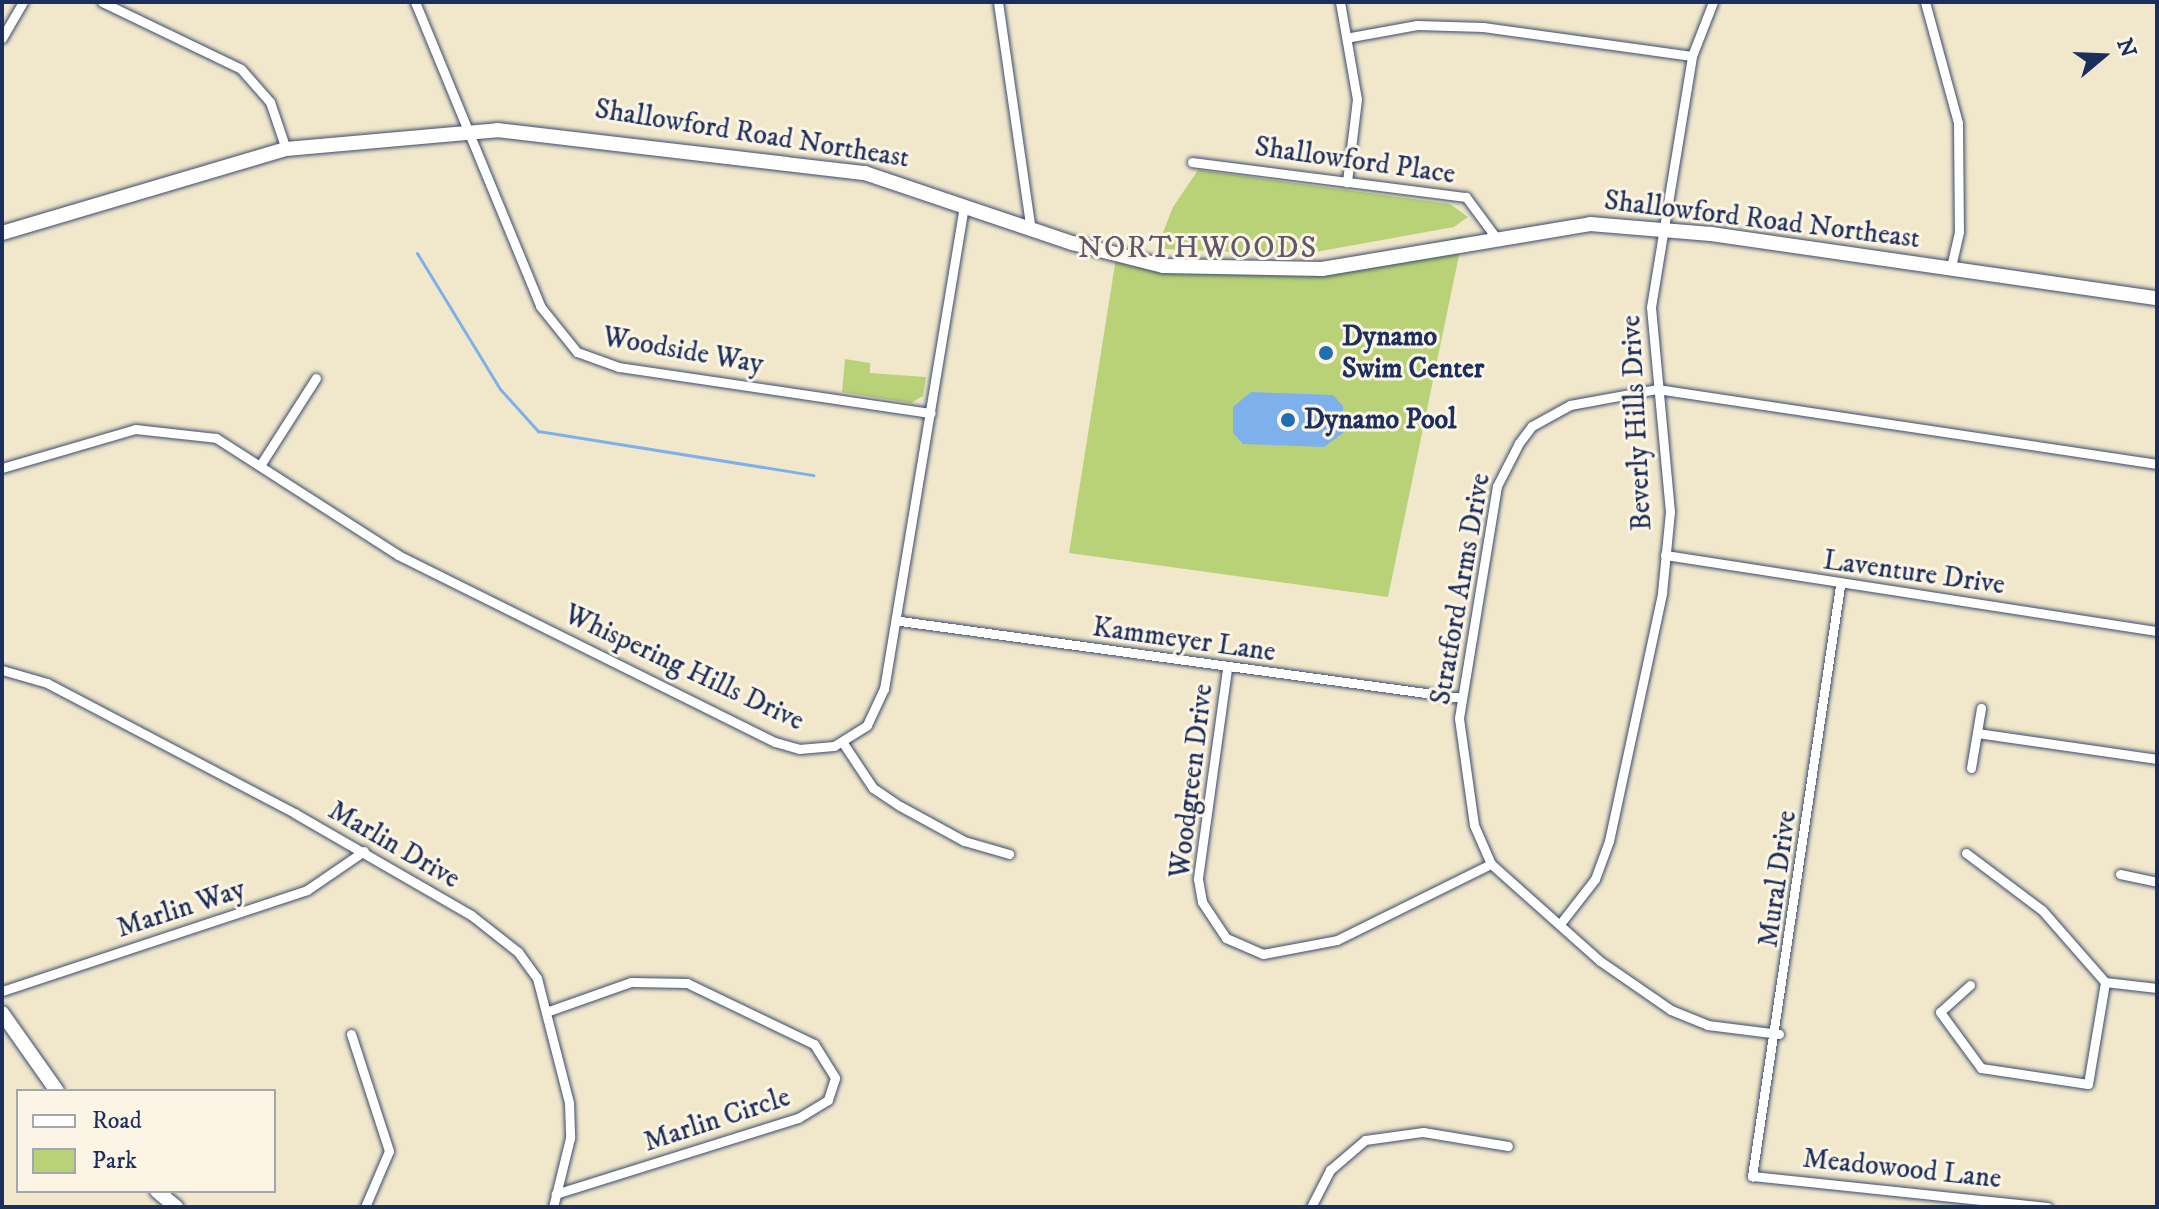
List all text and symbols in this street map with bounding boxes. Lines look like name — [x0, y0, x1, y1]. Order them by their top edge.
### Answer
north arrow — [2063, 16, 2143, 96]
text: N — [2110, 35, 2142, 61]
street label: Shallowford Road Northeast — [592, 93, 912, 175]
street label: Shallowford Place — [1253, 130, 1457, 192]
street label: Shallowford Road Northeast — [1602, 184, 1922, 256]
district label: NORTHWOODS — [1078, 231, 1318, 267]
street label: Beverly Hills Drive — [1615, 314, 1659, 532]
street label: Woodside Way — [600, 320, 766, 382]
place label: Dynamo Swim Center — [1342, 320, 1484, 386]
marker: Dynamo Swim Center — [1317, 344, 1335, 362]
place label: Dynamo Pool — [1304, 403, 1457, 437]
marker: Dynamo Pool — [1279, 411, 1297, 429]
street label: Stratford Arms Drive — [1424, 471, 1498, 707]
street label: Laventure Drive — [1821, 544, 2007, 602]
street label: Whispering Hills Drive — [559, 598, 809, 738]
street label: Kammeyer Lane — [1090, 611, 1278, 669]
street label: Woodgreen Drive — [1163, 682, 1221, 880]
street label: Marlin Drive — [322, 794, 466, 896]
street label: Mural Drive — [1752, 808, 1804, 950]
street label: Marlin Way — [113, 872, 249, 946]
street label: Marlin Circle — [640, 1081, 794, 1159]
legend — [16, 1089, 276, 1193]
text: Road — [92, 1106, 142, 1136]
street label: Meadowood Lane — [1801, 1142, 2003, 1196]
text: Park — [92, 1146, 137, 1176]

